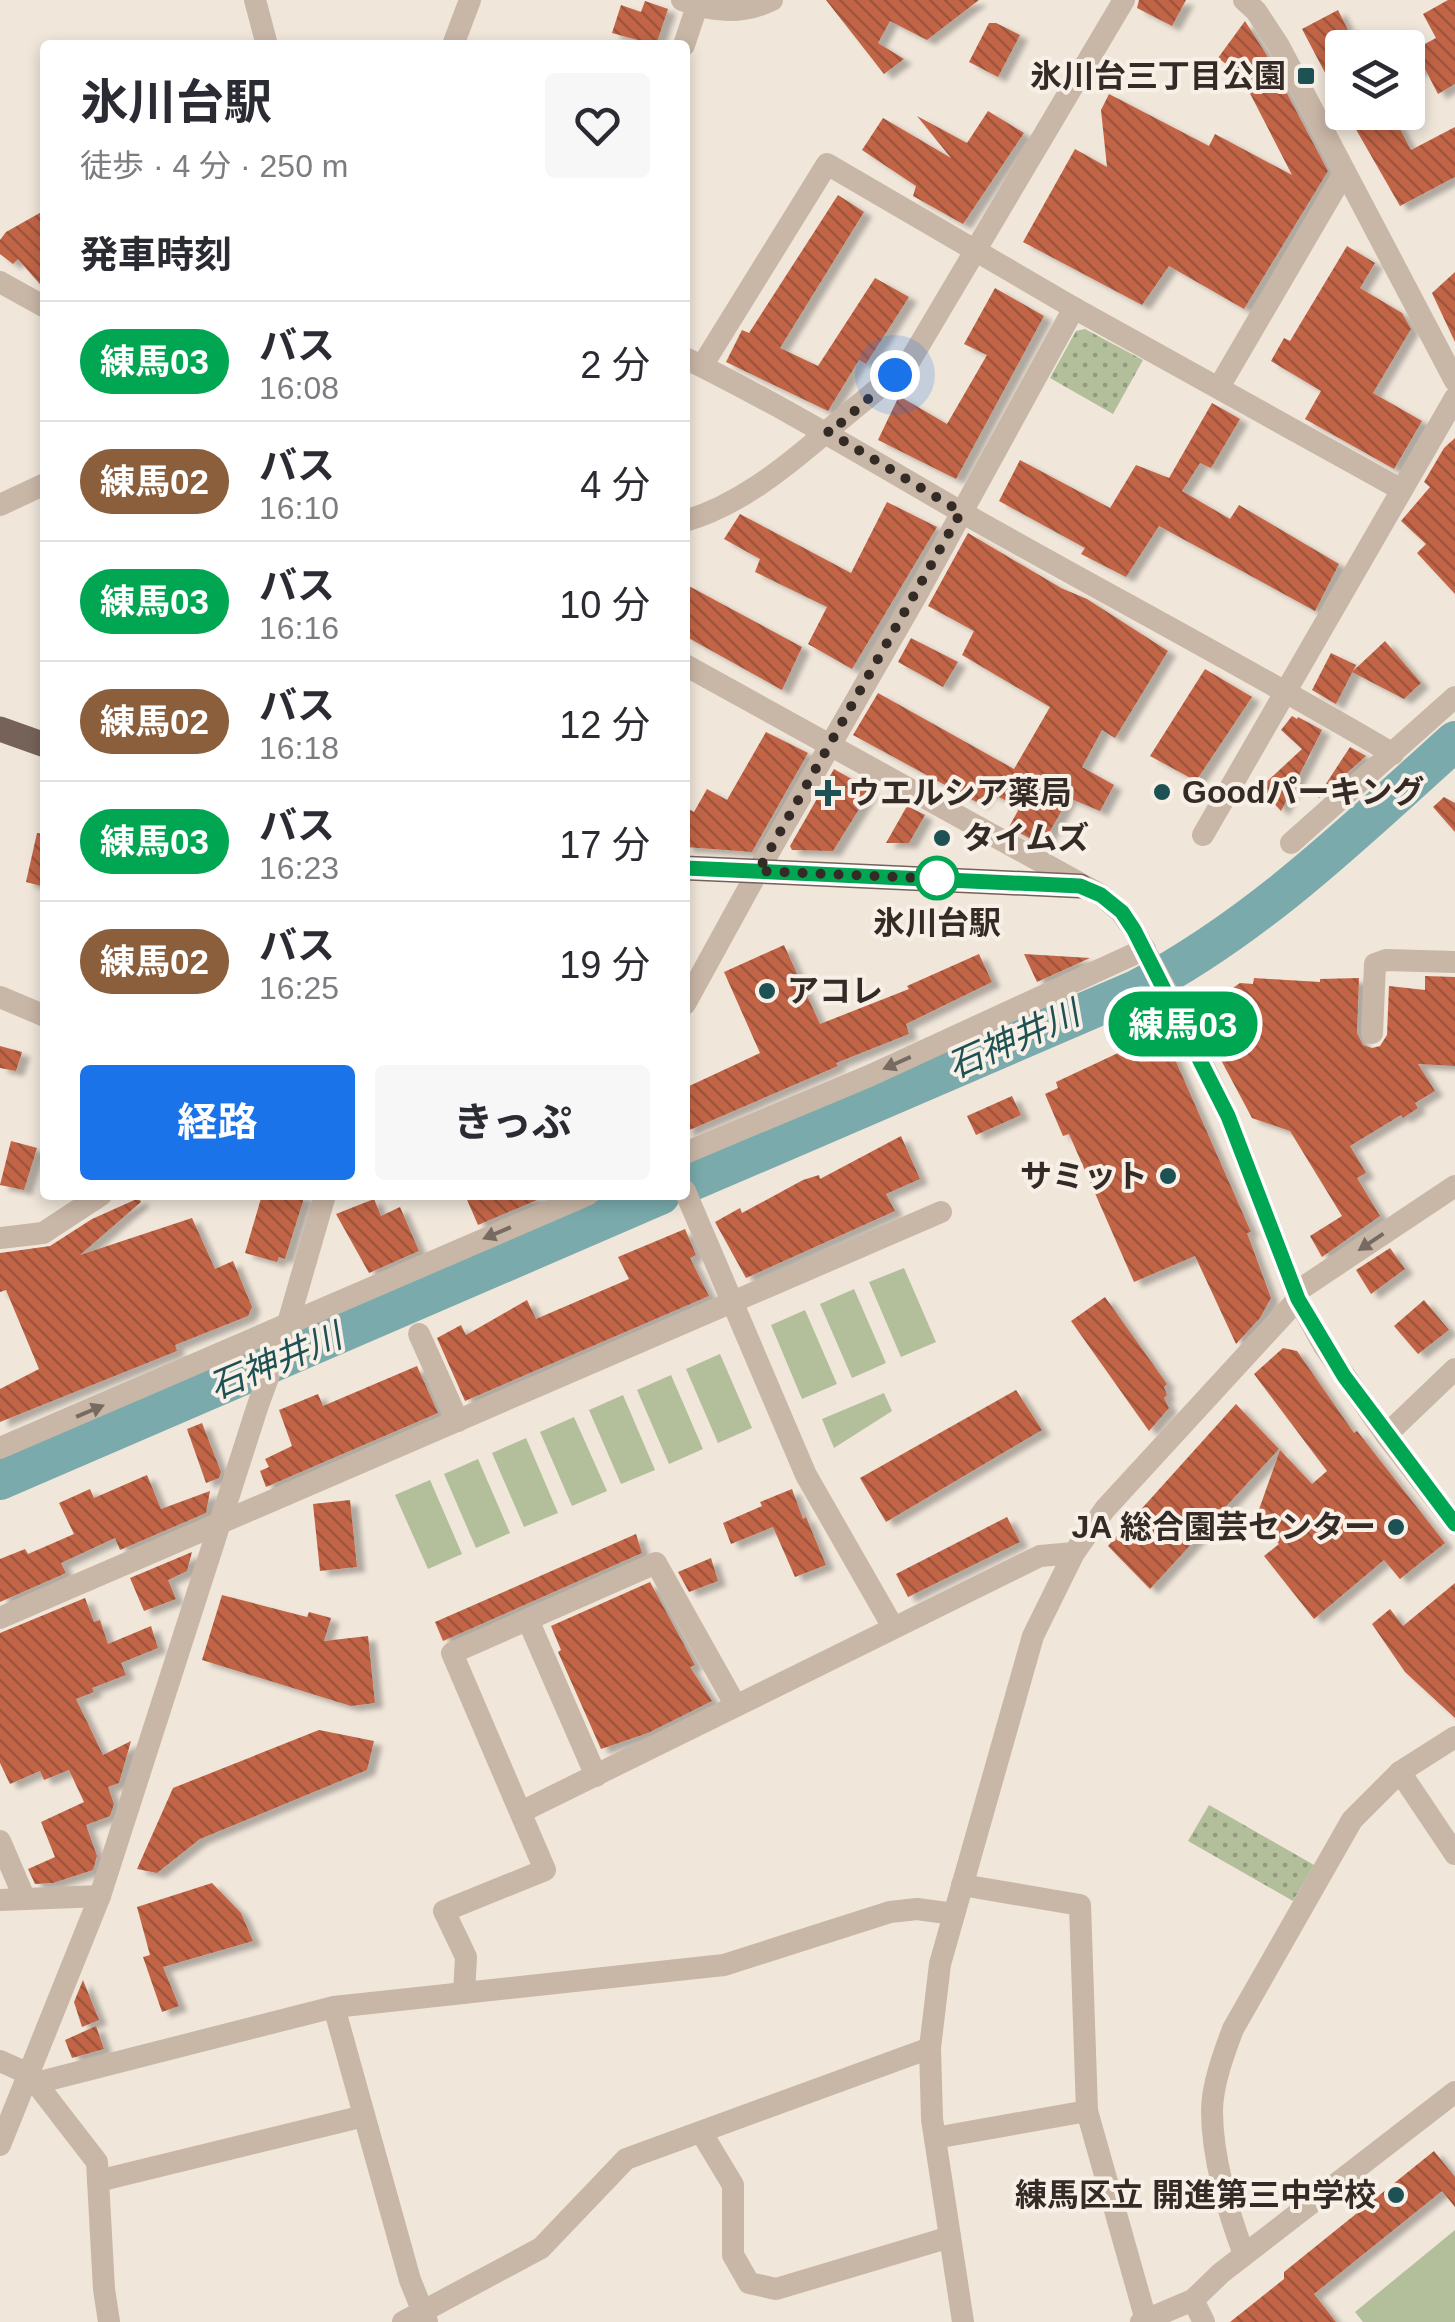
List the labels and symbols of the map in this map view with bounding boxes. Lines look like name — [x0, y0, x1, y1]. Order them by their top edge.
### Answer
place label: 氷川台三丁目公園 — [1030, 58, 1286, 94]
marker: 氷川台三丁目公園 — [1295, 65, 1317, 87]
your location — [870, 350, 920, 400]
place label: Goodパーキング — [1182, 774, 1425, 810]
place label: ウエルシア薬局 — [848, 775, 1072, 811]
marker: Goodパーキング — [1151, 781, 1173, 803]
marker: ウエルシア薬局 — [817, 782, 839, 804]
place label: タイムズ — [962, 820, 1089, 856]
marker: タイムズ — [931, 827, 953, 849]
marker: 氷川台駅 — [916, 857, 958, 899]
place label: 氷川台駅 — [873, 905, 1001, 941]
place label: アコレ — [787, 973, 883, 1009]
marker: アコレ — [756, 980, 778, 1002]
water label: 石神井川 — [941, 991, 1089, 1085]
line badge: 練馬03 — [1113, 992, 1253, 1056]
one-way arrow — [882, 1055, 912, 1071]
place label: サミット — [1020, 1158, 1148, 1194]
marker: サミット — [1157, 1165, 1179, 1187]
one-way arrow — [482, 1225, 512, 1241]
one-way arrow — [1358, 1233, 1385, 1251]
water label: 石神井川 — [203, 1314, 351, 1406]
one-way arrow — [75, 1402, 105, 1418]
place label: JA 総合園芸センター — [1071, 1509, 1376, 1545]
marker: JA 総合園芸センター — [1385, 1516, 1407, 1538]
place label: 練馬区立 開進第三中学校 — [1015, 2177, 1376, 2213]
marker: 練馬区立 開進第三中学校 — [1385, 2184, 1407, 2206]

